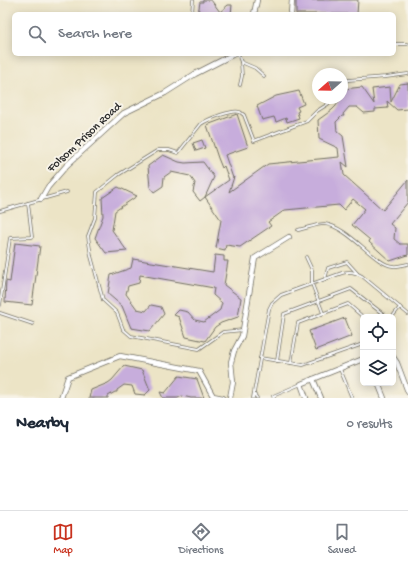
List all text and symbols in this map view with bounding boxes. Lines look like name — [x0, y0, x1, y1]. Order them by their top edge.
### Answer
search box — [12, 12, 396, 56]
icon: search — [26, 23, 48, 45]
text: Search here — [58, 25, 132, 43]
north arrow — [312, 68, 348, 104]
street label: Folsom Prison Road — [44, 100, 126, 177]
map controls — [360, 314, 396, 386]
button: locate — [360, 314, 396, 350]
button: layers — [360, 350, 396, 386]
text: Nearby — [16, 414, 69, 434]
text: 0 results — [346, 417, 392, 432]
tab: Map — [52, 521, 74, 557]
tab: Directions — [179, 521, 223, 557]
tab: Saved — [328, 521, 356, 557]

